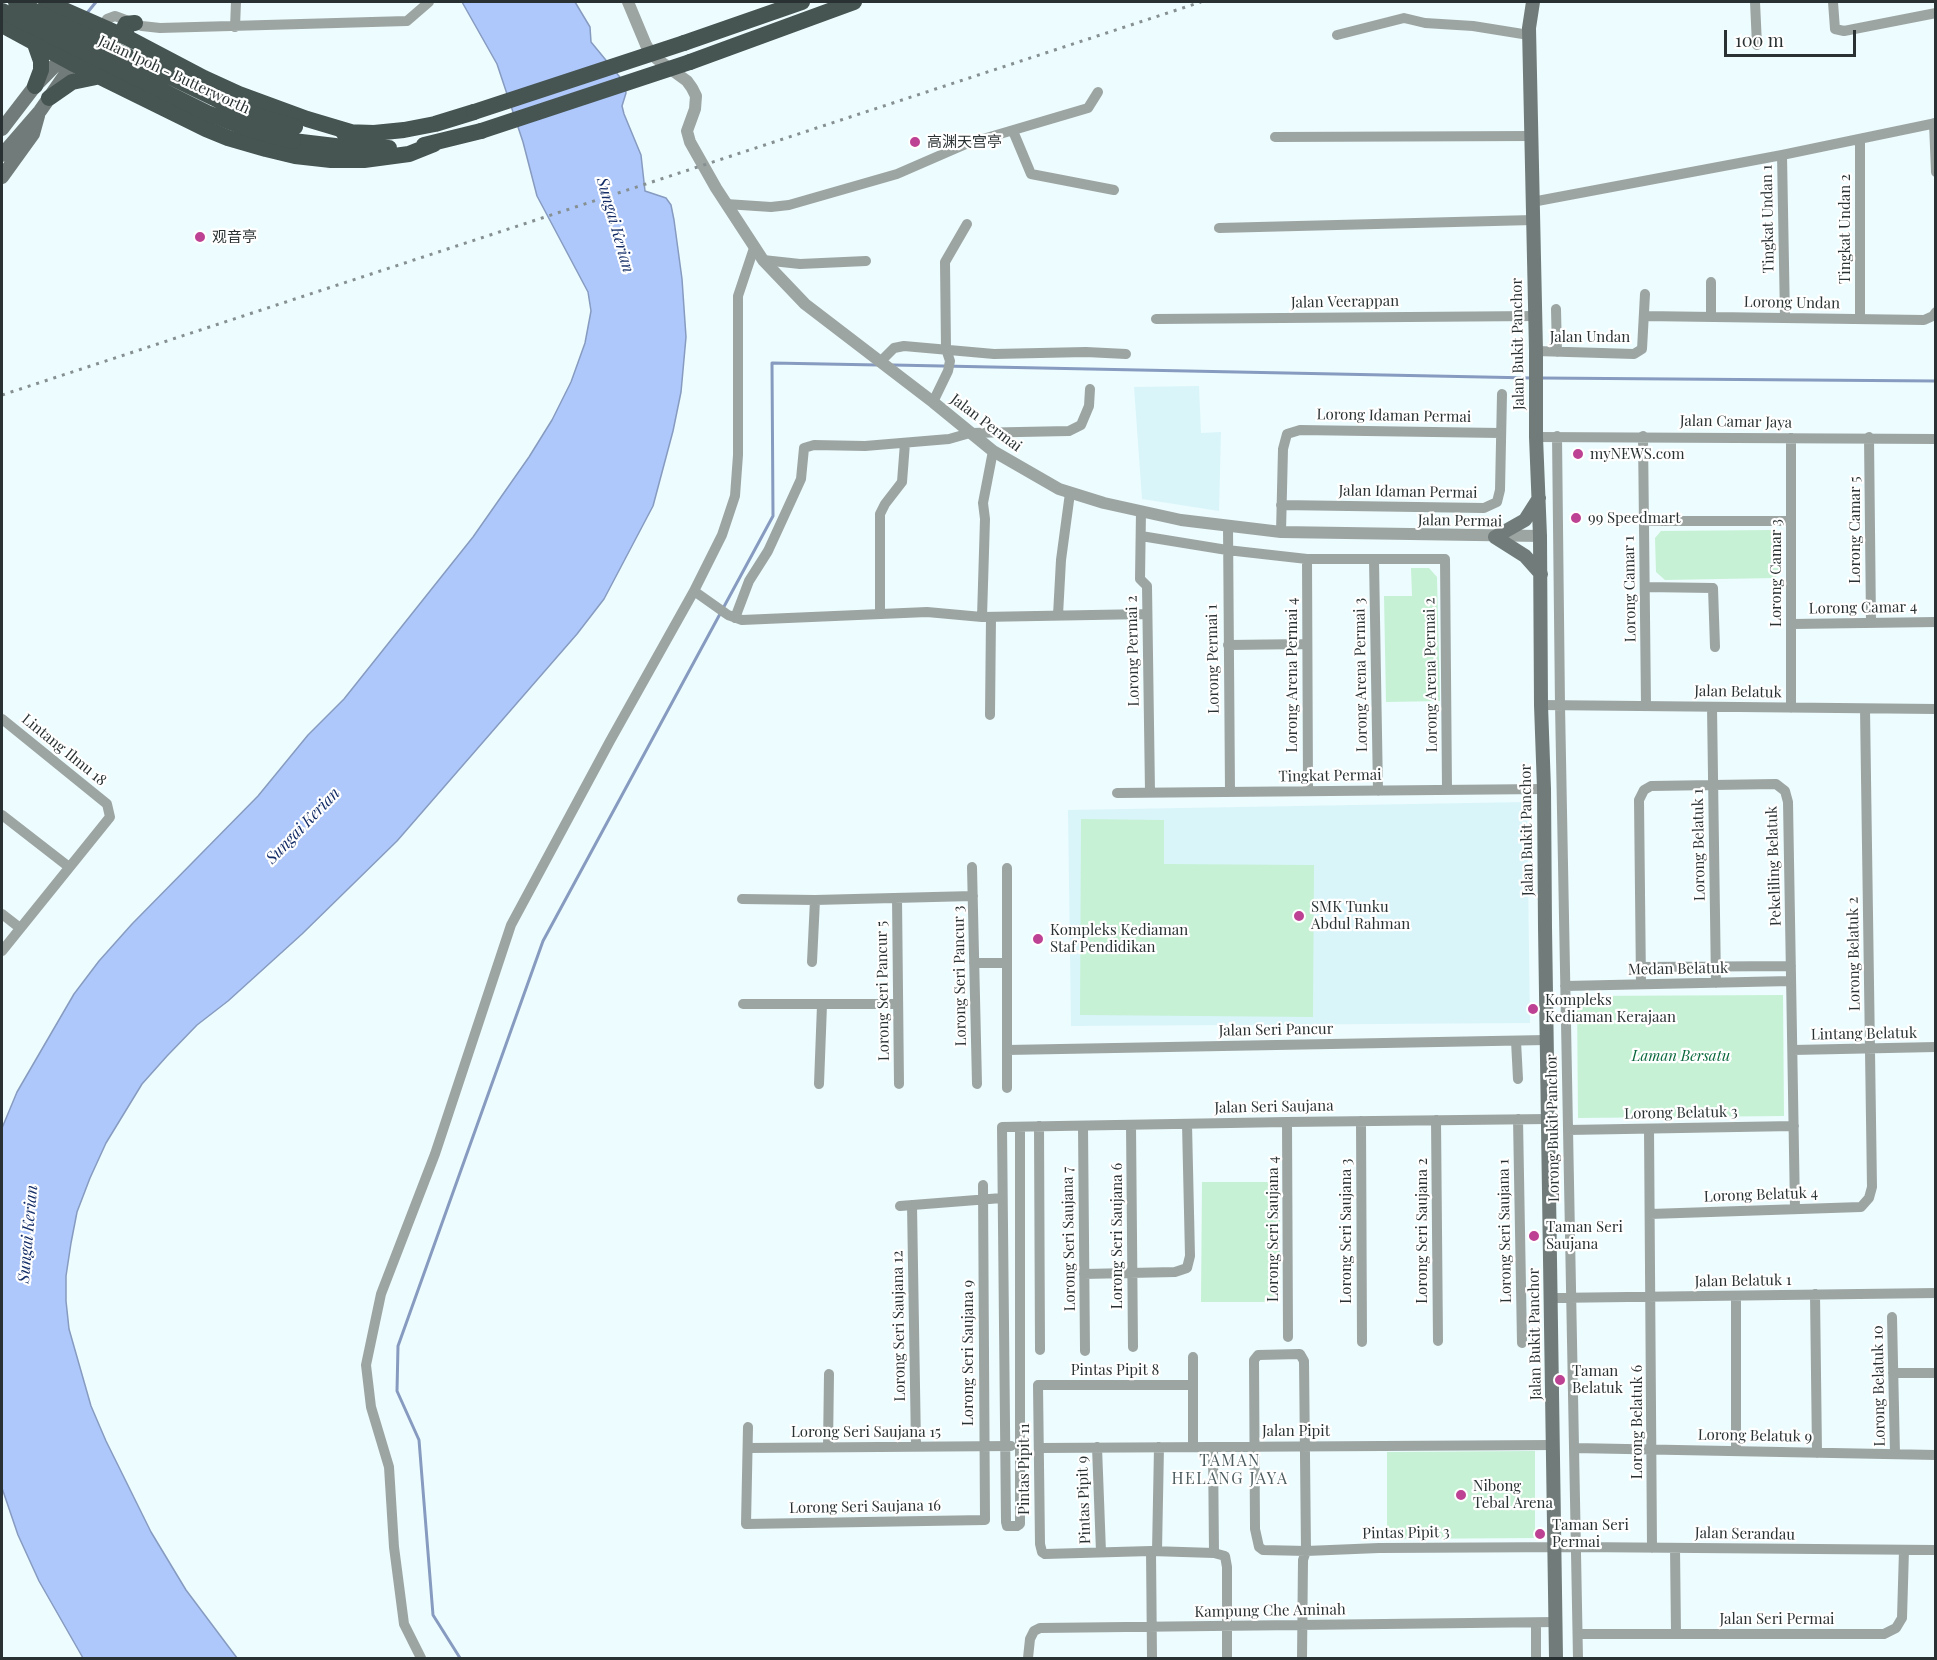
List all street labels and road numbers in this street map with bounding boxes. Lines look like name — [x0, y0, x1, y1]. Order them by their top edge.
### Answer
street label: Jalan Ipoh - Butterworth — [96, 32, 252, 118]
street label: Tingkat Undan 1 — [1758, 165, 1778, 273]
street label: Tingkat Undan 2 — [1836, 174, 1854, 284]
street label: Jalan Bukit Panchor — [1508, 278, 1528, 410]
street label: Jalan Veerappan — [1291, 292, 1399, 312]
street label: Lorong Undan — [1744, 293, 1840, 313]
street label: Jalan Undan — [1550, 328, 1630, 346]
street label: Jalan Permai — [947, 390, 1025, 456]
street label: Lorong Idaman Permai — [1317, 406, 1471, 426]
street label: Jalan Camar Jaya — [1680, 412, 1792, 432]
street label: Lorong Camar 5 — [1846, 476, 1864, 584]
street label: Jalan Idaman Permai — [1338, 482, 1478, 502]
street label: Jalan Permai — [1418, 511, 1502, 531]
street label: Lorong Camar 3 — [1767, 519, 1785, 627]
street label: Lorong Camar 1 — [1620, 536, 1640, 642]
street label: Lorong Permai 2 — [1123, 595, 1143, 707]
street label: Lorong Arena Permai 4 — [1283, 598, 1301, 752]
street label: Lorong Arena Permai 3 — [1351, 598, 1371, 752]
street label: Lorong Arena Permai 2 — [1421, 598, 1441, 752]
street label: Lorong Camar 4 — [1809, 598, 1917, 618]
street label: Lorong Permai 1 — [1203, 604, 1223, 714]
street label: Jalan Belatuk — [1694, 682, 1782, 702]
street label: Lintang Ilmu 18 — [18, 710, 110, 790]
street label: Jalan Bukit Panchor — [1517, 764, 1537, 896]
street label: Tingkat Permai — [1278, 766, 1382, 786]
street label: Lorong Belatuk 1 — [1689, 789, 1709, 901]
street label: Pekeliling Belatuk — [1763, 806, 1785, 926]
street label: Lorong Belatuk 2 — [1844, 897, 1864, 1011]
street label: Lorong Seri Pancur 3 — [950, 905, 970, 1047]
street label: Lorong Seri Pancur 5 — [873, 921, 893, 1061]
street label: Medan Belatuk — [1628, 959, 1728, 979]
street label: Jalan Seri Pancur — [1218, 1020, 1334, 1040]
street label: Lintang Belatuk — [1811, 1024, 1917, 1044]
street label: Lorong Bukit Panchor — [1543, 1054, 1563, 1202]
street label: Jalan Seri Saujana — [1214, 1097, 1334, 1117]
street label: Lorong Belatuk 3 — [1624, 1103, 1738, 1123]
street label: Lorong Seri Saujana 4 — [1264, 1156, 1282, 1302]
street label: Lorong Seri Saujana 3 — [1337, 1158, 1355, 1304]
street label: Lorong Seri Saujana 2 — [1413, 1158, 1431, 1304]
street label: Lorong Seri Saujana 1 — [1495, 1159, 1515, 1303]
street label: Lorong Seri Saujana 6 — [1108, 1163, 1126, 1309]
street label: Lorong Seri Saujana 7 — [1059, 1167, 1079, 1311]
street label: Lorong Belatuk 4 — [1704, 1184, 1818, 1206]
street label: Lorong Seri Saujana 12 — [889, 1250, 909, 1402]
street label: Jalan Bukit Panchor — [1525, 1268, 1545, 1400]
street label: Jalan Belatuk 1 — [1694, 1271, 1792, 1291]
street label: Lorong Seri Saujana 9 — [959, 1280, 977, 1426]
street label: Lorong Belatuk 10 — [1869, 1325, 1889, 1447]
street label: Pintas Pipit 8 — [1071, 1361, 1159, 1379]
street label: Lorong Belatuk 6 — [1628, 1365, 1646, 1479]
street label: Jalan Pipit — [1262, 1422, 1330, 1440]
street label: Lorong Seri Saujana 15 — [791, 1423, 941, 1441]
street label: Pintas Pipit 11 — [1015, 1423, 1033, 1515]
street label: Lorong Belatuk 9 — [1698, 1426, 1812, 1446]
street label: Pintas Pipit 9 — [1073, 1456, 1095, 1544]
street label: Lorong Seri Saujana 16 — [789, 1497, 941, 1517]
street label: Pintas Pipit 3 — [1362, 1523, 1450, 1543]
street label: Jalan Serandau — [1695, 1524, 1795, 1544]
street label: Kampung Che Aminah — [1194, 1601, 1346, 1621]
street label: Jalan Seri Permai — [1719, 1610, 1835, 1628]

